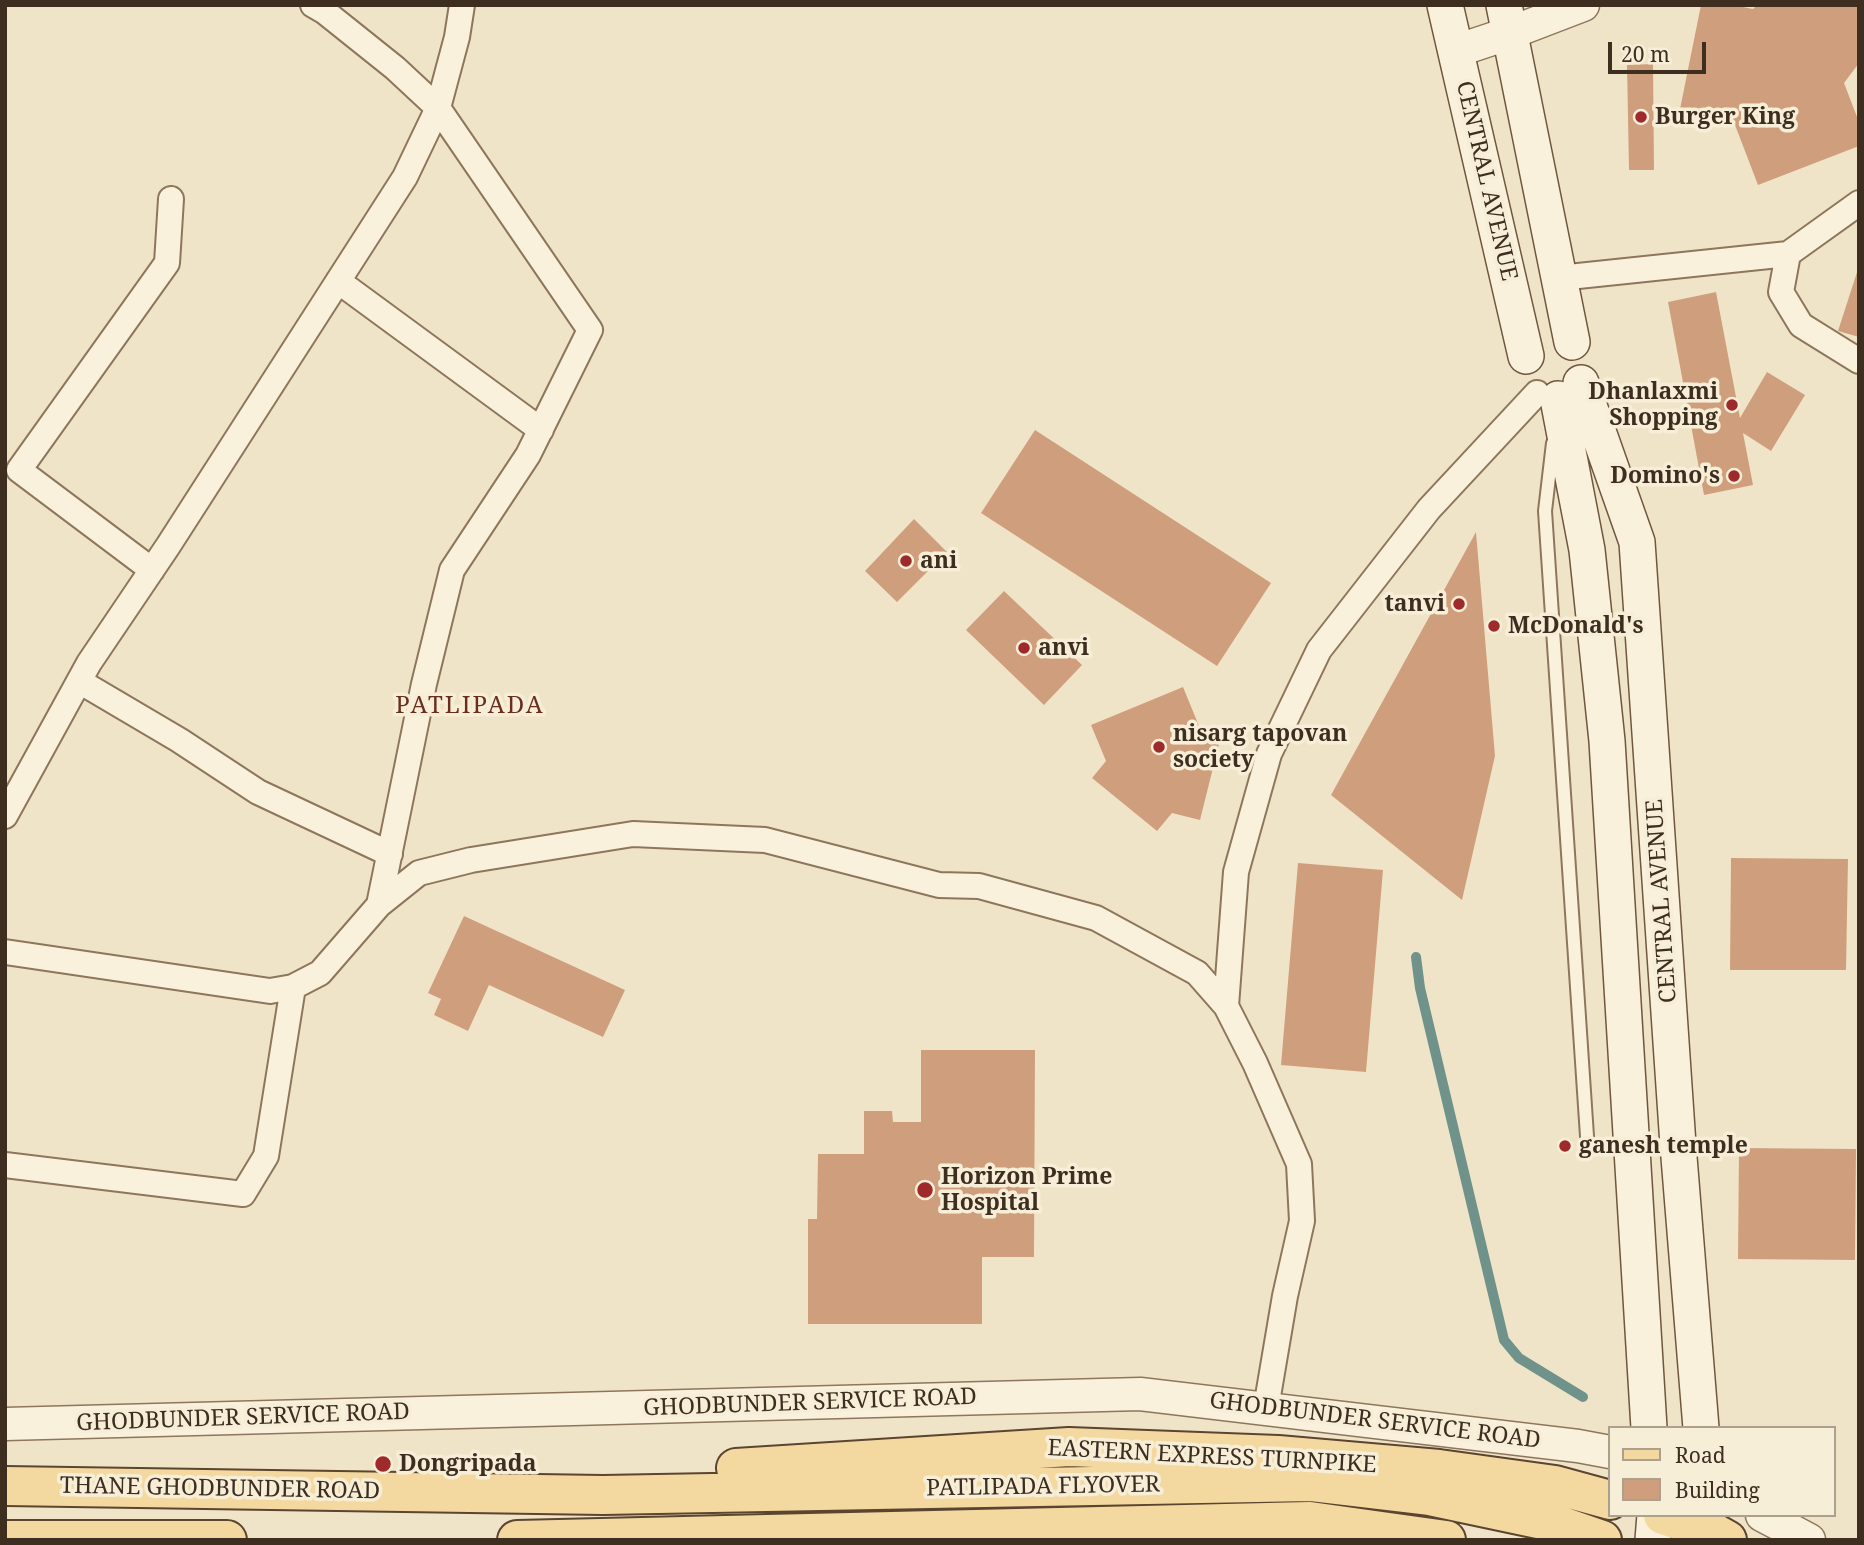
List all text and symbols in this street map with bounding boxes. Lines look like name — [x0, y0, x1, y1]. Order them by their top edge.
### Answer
scale bar — [1612, 28, 1710, 72]
text: 20 m — [1621, 40, 1670, 68]
street label: CENTRAL AVENUE — [1450, 78, 1522, 284]
place label: Burger King — [1655, 103, 1795, 131]
marker: Burger King — [1633, 109, 1649, 125]
place label: Dhanlaxmi Shopping — [1588, 378, 1718, 432]
marker: Dhanlaxmi Shopping — [1724, 397, 1740, 413]
place label: Domino's — [1610, 462, 1720, 490]
marker: Domino's — [1726, 468, 1742, 484]
place label: ani — [920, 547, 957, 575]
marker: ani — [898, 553, 914, 569]
place label: tanvi — [1385, 590, 1445, 618]
marker: tanvi — [1451, 596, 1467, 612]
place label: McDonald's — [1508, 612, 1644, 640]
marker: McDonald's — [1486, 618, 1502, 634]
place label: anvi — [1038, 634, 1089, 662]
marker: anvi — [1016, 640, 1032, 656]
district label: PATLIPADA — [396, 692, 544, 720]
place label: nisarg tapovan society — [1173, 720, 1347, 774]
marker: nisarg tapovan society — [1151, 739, 1167, 755]
street label: CENTRAL AVENUE — [1641, 798, 1683, 1004]
place label: ganesh temple — [1579, 1132, 1748, 1160]
marker: ganesh temple — [1557, 1138, 1573, 1154]
place label: Horizon Prime Hospital — [941, 1163, 1112, 1217]
marker: Horizon Prime Hospital — [915, 1180, 935, 1200]
street label: GHODBUNDER SERVICE ROAD — [643, 1383, 977, 1423]
street label: GHODBUNDER SERVICE ROAD — [1208, 1387, 1542, 1455]
street label: GHODBUNDER SERVICE ROAD — [76, 1398, 410, 1438]
legend — [1608, 1426, 1836, 1517]
street label: EASTERN EXPRESS TURNPIKE — [1047, 1435, 1377, 1479]
text: Road — [1675, 1441, 1726, 1469]
place label: Dongripada — [399, 1450, 536, 1478]
marker: Dongripada — [373, 1454, 393, 1474]
street label: PATLIPADA FLYOVER — [926, 1471, 1160, 1503]
street label: THANE GHODBUNDER ROAD — [60, 1472, 380, 1506]
text: Building — [1675, 1476, 1760, 1504]

